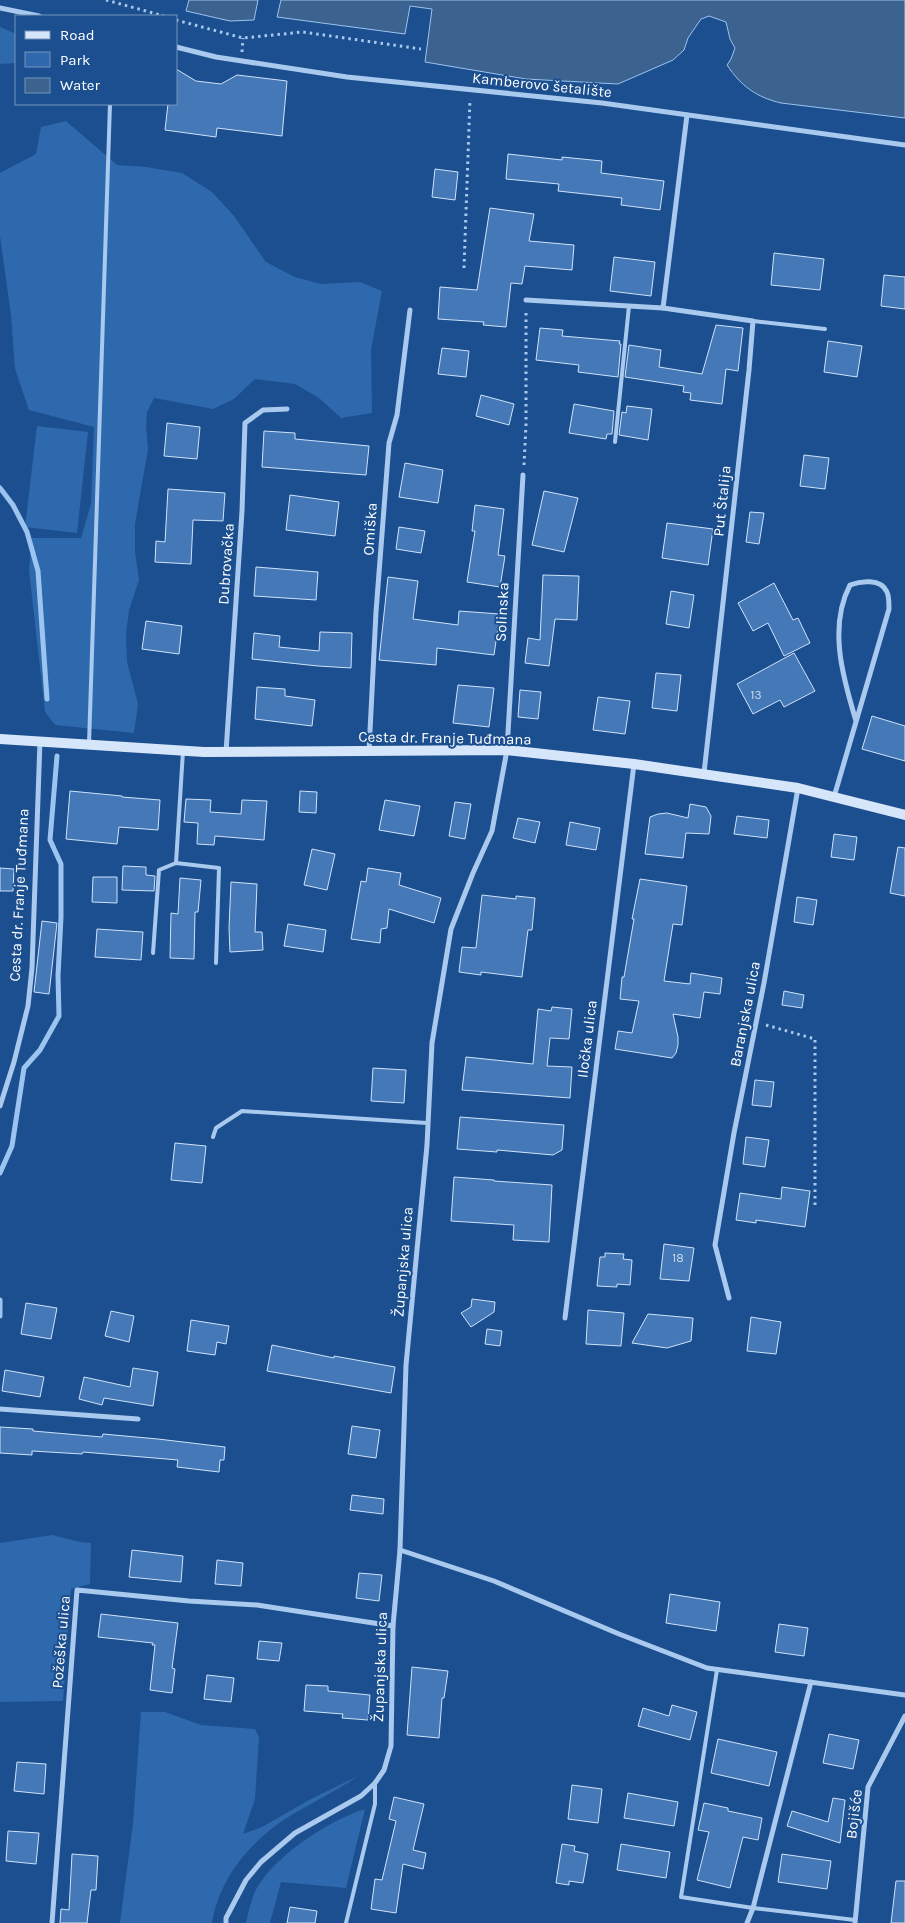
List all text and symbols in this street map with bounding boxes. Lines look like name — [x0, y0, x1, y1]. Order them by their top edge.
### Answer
legend — [15, 15, 178, 105]
text: Road — [60, 26, 95, 44]
text: Park — [60, 51, 90, 69]
street label: Kamberovo šetalište — [471, 69, 613, 101]
text: Water — [60, 76, 101, 94]
street label: Put Štalija — [709, 465, 735, 537]
street label: Omiška — [359, 502, 381, 556]
street label: Dubrovačka — [214, 523, 238, 605]
street label: Solinska — [491, 582, 513, 642]
house number: 13 — [750, 688, 762, 702]
street label: Cesta dr. Franje Tuđmana — [358, 727, 532, 749]
street label: Cesta dr. Franje Tuđmana — [5, 808, 33, 982]
street label: Baranjska ulica — [726, 960, 764, 1068]
street label: Iločka ulica — [573, 999, 601, 1079]
street label: Županjska ulica — [389, 1206, 417, 1318]
house number: 18 — [672, 1251, 684, 1265]
street label: Požeška ulica — [48, 1595, 74, 1689]
street label: Županjska ulica — [369, 1611, 391, 1723]
street label: Bojišće — [842, 1788, 866, 1840]

